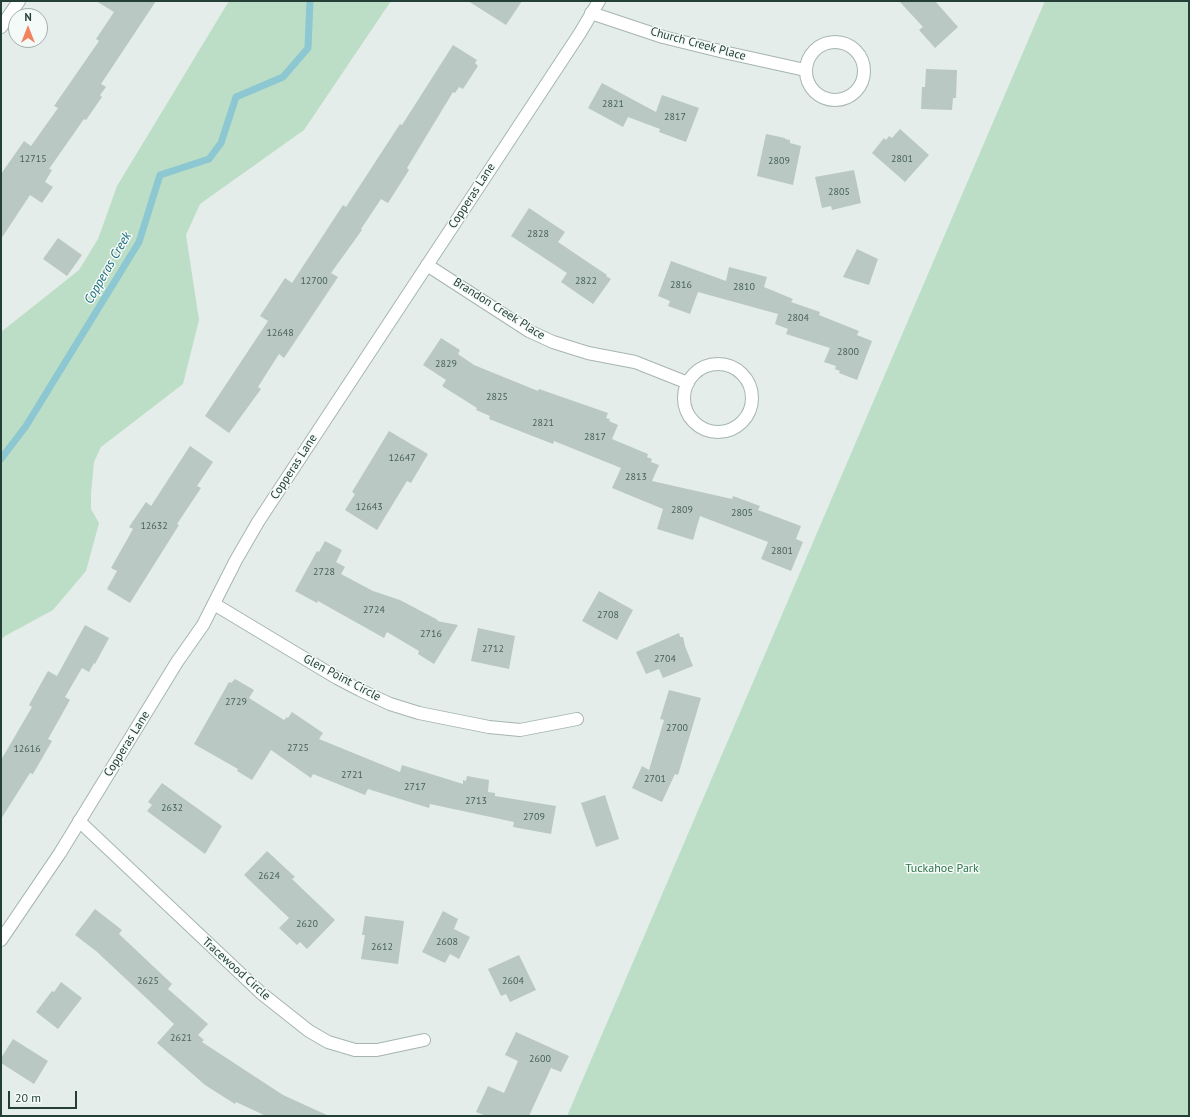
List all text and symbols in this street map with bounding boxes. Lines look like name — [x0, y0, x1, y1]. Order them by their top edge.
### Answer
north arrow — [8, 8, 48, 48]
text: N — [24, 10, 32, 24]
street label: Church Creek Place — [649, 24, 747, 64]
house number: 2821 — [602, 98, 624, 110]
house number: 2817 — [664, 111, 686, 123]
house number: 12715 — [19, 153, 47, 165]
house number: 2801 — [891, 153, 913, 165]
house number: 2809 — [768, 155, 790, 167]
street label: Copperas Lane — [446, 161, 498, 231]
house number: 2805 — [828, 186, 850, 198]
house number: 2828 — [527, 228, 549, 240]
water label: Copperas Creek — [81, 229, 135, 307]
house number: 12700 — [300, 275, 328, 287]
street label: Brandon Creek Place — [450, 275, 548, 343]
house number: 2822 — [575, 275, 597, 287]
house number: 2816 — [670, 279, 692, 291]
house number: 2810 — [733, 281, 755, 293]
house number: 2804 — [787, 312, 809, 324]
house number: 12648 — [266, 327, 294, 339]
house number: 2800 — [837, 346, 859, 358]
house number: 2829 — [435, 358, 457, 370]
house number: 2825 — [486, 391, 508, 403]
house number: 2821 — [532, 417, 554, 429]
house number: 2817 — [584, 431, 606, 443]
street label: Copperas Lane — [268, 432, 320, 502]
house number: 12647 — [388, 452, 416, 464]
house number: 2813 — [625, 471, 647, 483]
house number: 12643 — [355, 501, 383, 513]
house number: 2809 — [671, 504, 693, 516]
house number: 2805 — [731, 507, 753, 519]
house number: 12632 — [140, 520, 168, 532]
house number: 2801 — [771, 545, 793, 557]
house number: 2728 — [313, 566, 335, 578]
house number: 2724 — [363, 604, 385, 616]
house number: 2708 — [597, 609, 619, 621]
house number: 2716 — [420, 628, 442, 640]
house number: 2712 — [482, 643, 504, 655]
street label: Glen Point Circle — [301, 652, 383, 704]
house number: 2704 — [654, 653, 676, 665]
house number: 2729 — [225, 696, 247, 708]
street label: Copperas Lane — [101, 708, 153, 780]
house number: 2700 — [666, 722, 688, 734]
house number: 2725 — [287, 742, 309, 754]
house number: 12616 — [13, 743, 41, 755]
house number: 2721 — [341, 769, 363, 781]
house number: 2701 — [644, 773, 666, 785]
house number: 2717 — [404, 781, 426, 793]
house number: 2713 — [465, 795, 487, 807]
house number: 2632 — [161, 802, 183, 814]
house number: 2709 — [523, 811, 545, 823]
park label: Tuckahoe Park — [905, 862, 979, 876]
house number: 2624 — [258, 870, 280, 882]
house number: 2620 — [296, 918, 318, 930]
street label: Tracewood Circle — [199, 935, 273, 1003]
house number: 2608 — [436, 936, 458, 948]
house number: 2612 — [371, 941, 393, 953]
house number: 2625 — [137, 975, 159, 987]
house number: 2604 — [502, 975, 524, 987]
house number: 2621 — [170, 1032, 192, 1044]
house number: 2600 — [529, 1053, 551, 1065]
scale bar — [10, 1083, 79, 1109]
text: 20 m — [15, 1090, 41, 1105]

